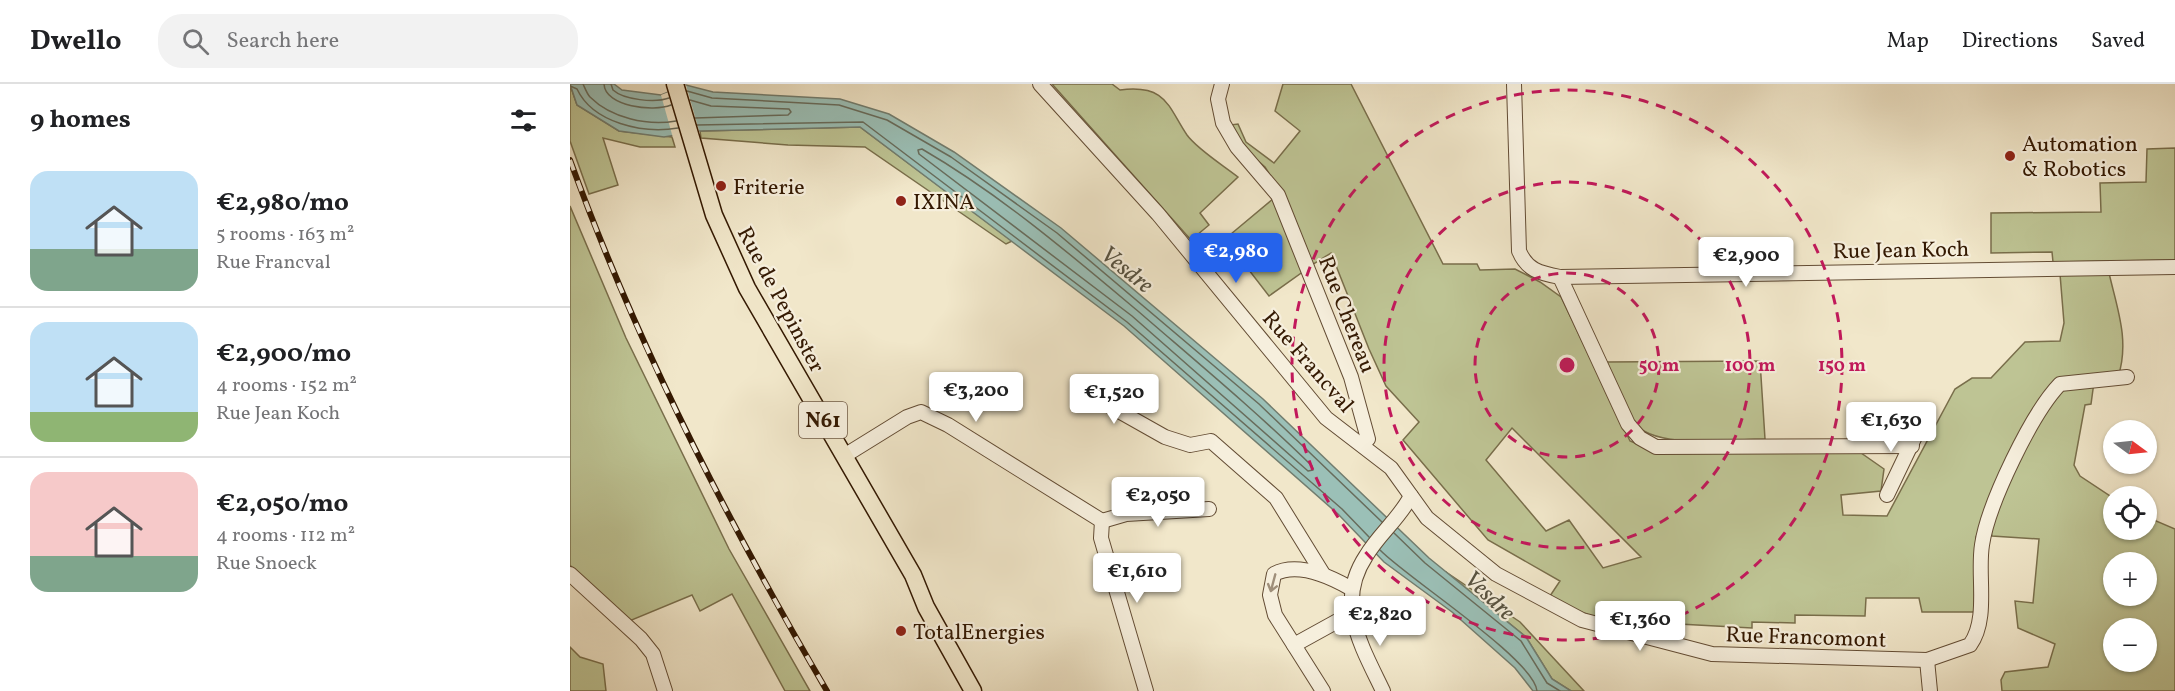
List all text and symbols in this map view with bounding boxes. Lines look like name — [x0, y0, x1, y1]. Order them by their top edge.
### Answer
search box — [158, 14, 578, 68]
text: Dwello — [30, 22, 122, 61]
icon: search — [179, 25, 212, 58]
text: Search here — [227, 26, 339, 57]
text: Map — [1887, 27, 1929, 56]
text: Directions — [1962, 27, 2058, 56]
text: Saved — [2091, 27, 2145, 56]
text: 9 homes — [30, 102, 131, 138]
icon: filters — [507, 104, 540, 137]
place label: Automation & Robotics — [2022, 130, 2138, 186]
marker: Automation & Robotics — [2003, 149, 2017, 163]
place label: Friterie — [733, 173, 805, 204]
marker: Friterie — [714, 179, 728, 193]
text: €2,980/mo — [216, 185, 349, 221]
place label: IXINA — [913, 188, 975, 219]
marker: IXINA — [894, 194, 908, 208]
icon: home — [78, 195, 150, 267]
text: 5 rooms · 163 m² — [216, 221, 354, 249]
street label: Rue de Pepinster — [728, 222, 831, 379]
pin: €2,980 — [1187, 233, 1285, 284]
street label: Rue Jean Koch — [1832, 235, 1970, 268]
pin: €2,900 — [1697, 237, 1795, 288]
water label: Vesdre — [1092, 238, 1160, 303]
text: €2,980 — [1203, 238, 1269, 266]
text: €2,900 — [1713, 242, 1779, 270]
text: Rue Francval — [216, 249, 331, 277]
street label: Rue Chereau — [1309, 252, 1382, 378]
street label: Rue Francval — [1254, 305, 1360, 420]
text: €2,900/mo — [216, 336, 351, 372]
icon: home — [78, 346, 150, 418]
text: 50 m — [1639, 354, 1679, 379]
text: 100 m — [1725, 354, 1775, 379]
text: 150 m — [1818, 354, 1866, 379]
centre of rings — [1557, 355, 1577, 375]
text: 4 rooms · 152 m² — [216, 372, 357, 400]
pin: €3,200 — [927, 372, 1025, 423]
pin: €1,520 — [1065, 374, 1163, 425]
text: €3,200 — [943, 377, 1009, 405]
text: €1,520 — [1084, 379, 1144, 407]
text: Rue Jean Koch — [216, 400, 340, 428]
road number: N61 — [799, 402, 847, 438]
pin: €1,630 — [1842, 402, 1940, 453]
text: €1,630 — [1860, 407, 1922, 435]
north arrow — [2103, 420, 2157, 474]
map controls — [2103, 420, 2157, 672]
pin: €2,050 — [1109, 477, 1207, 528]
text: €2,050 — [1126, 482, 1190, 510]
text: €2,050/mo — [216, 486, 348, 522]
button: locate — [2103, 486, 2157, 540]
icon: home — [78, 496, 150, 568]
text: 4 rooms · 112 m² — [216, 522, 355, 550]
text: Rue Snoeck — [216, 550, 317, 578]
button: + — [2103, 552, 2157, 606]
pin: €1,610 — [1088, 553, 1186, 604]
text: €1,610 — [1107, 558, 1167, 586]
water label: Vesdre — [1455, 563, 1522, 630]
one-way arrow — [1267, 573, 1278, 592]
pin: €2,820 — [1331, 596, 1429, 647]
text: €2,820 — [1348, 601, 1412, 629]
pin: €1,360 — [1591, 601, 1689, 652]
text: €1,360 — [1609, 606, 1671, 634]
place label: TotalEnergies — [913, 618, 1045, 649]
button: − — [2103, 618, 2157, 672]
street label: Rue Francomont — [1725, 620, 1887, 657]
marker: TotalEnergies — [894, 624, 908, 638]

